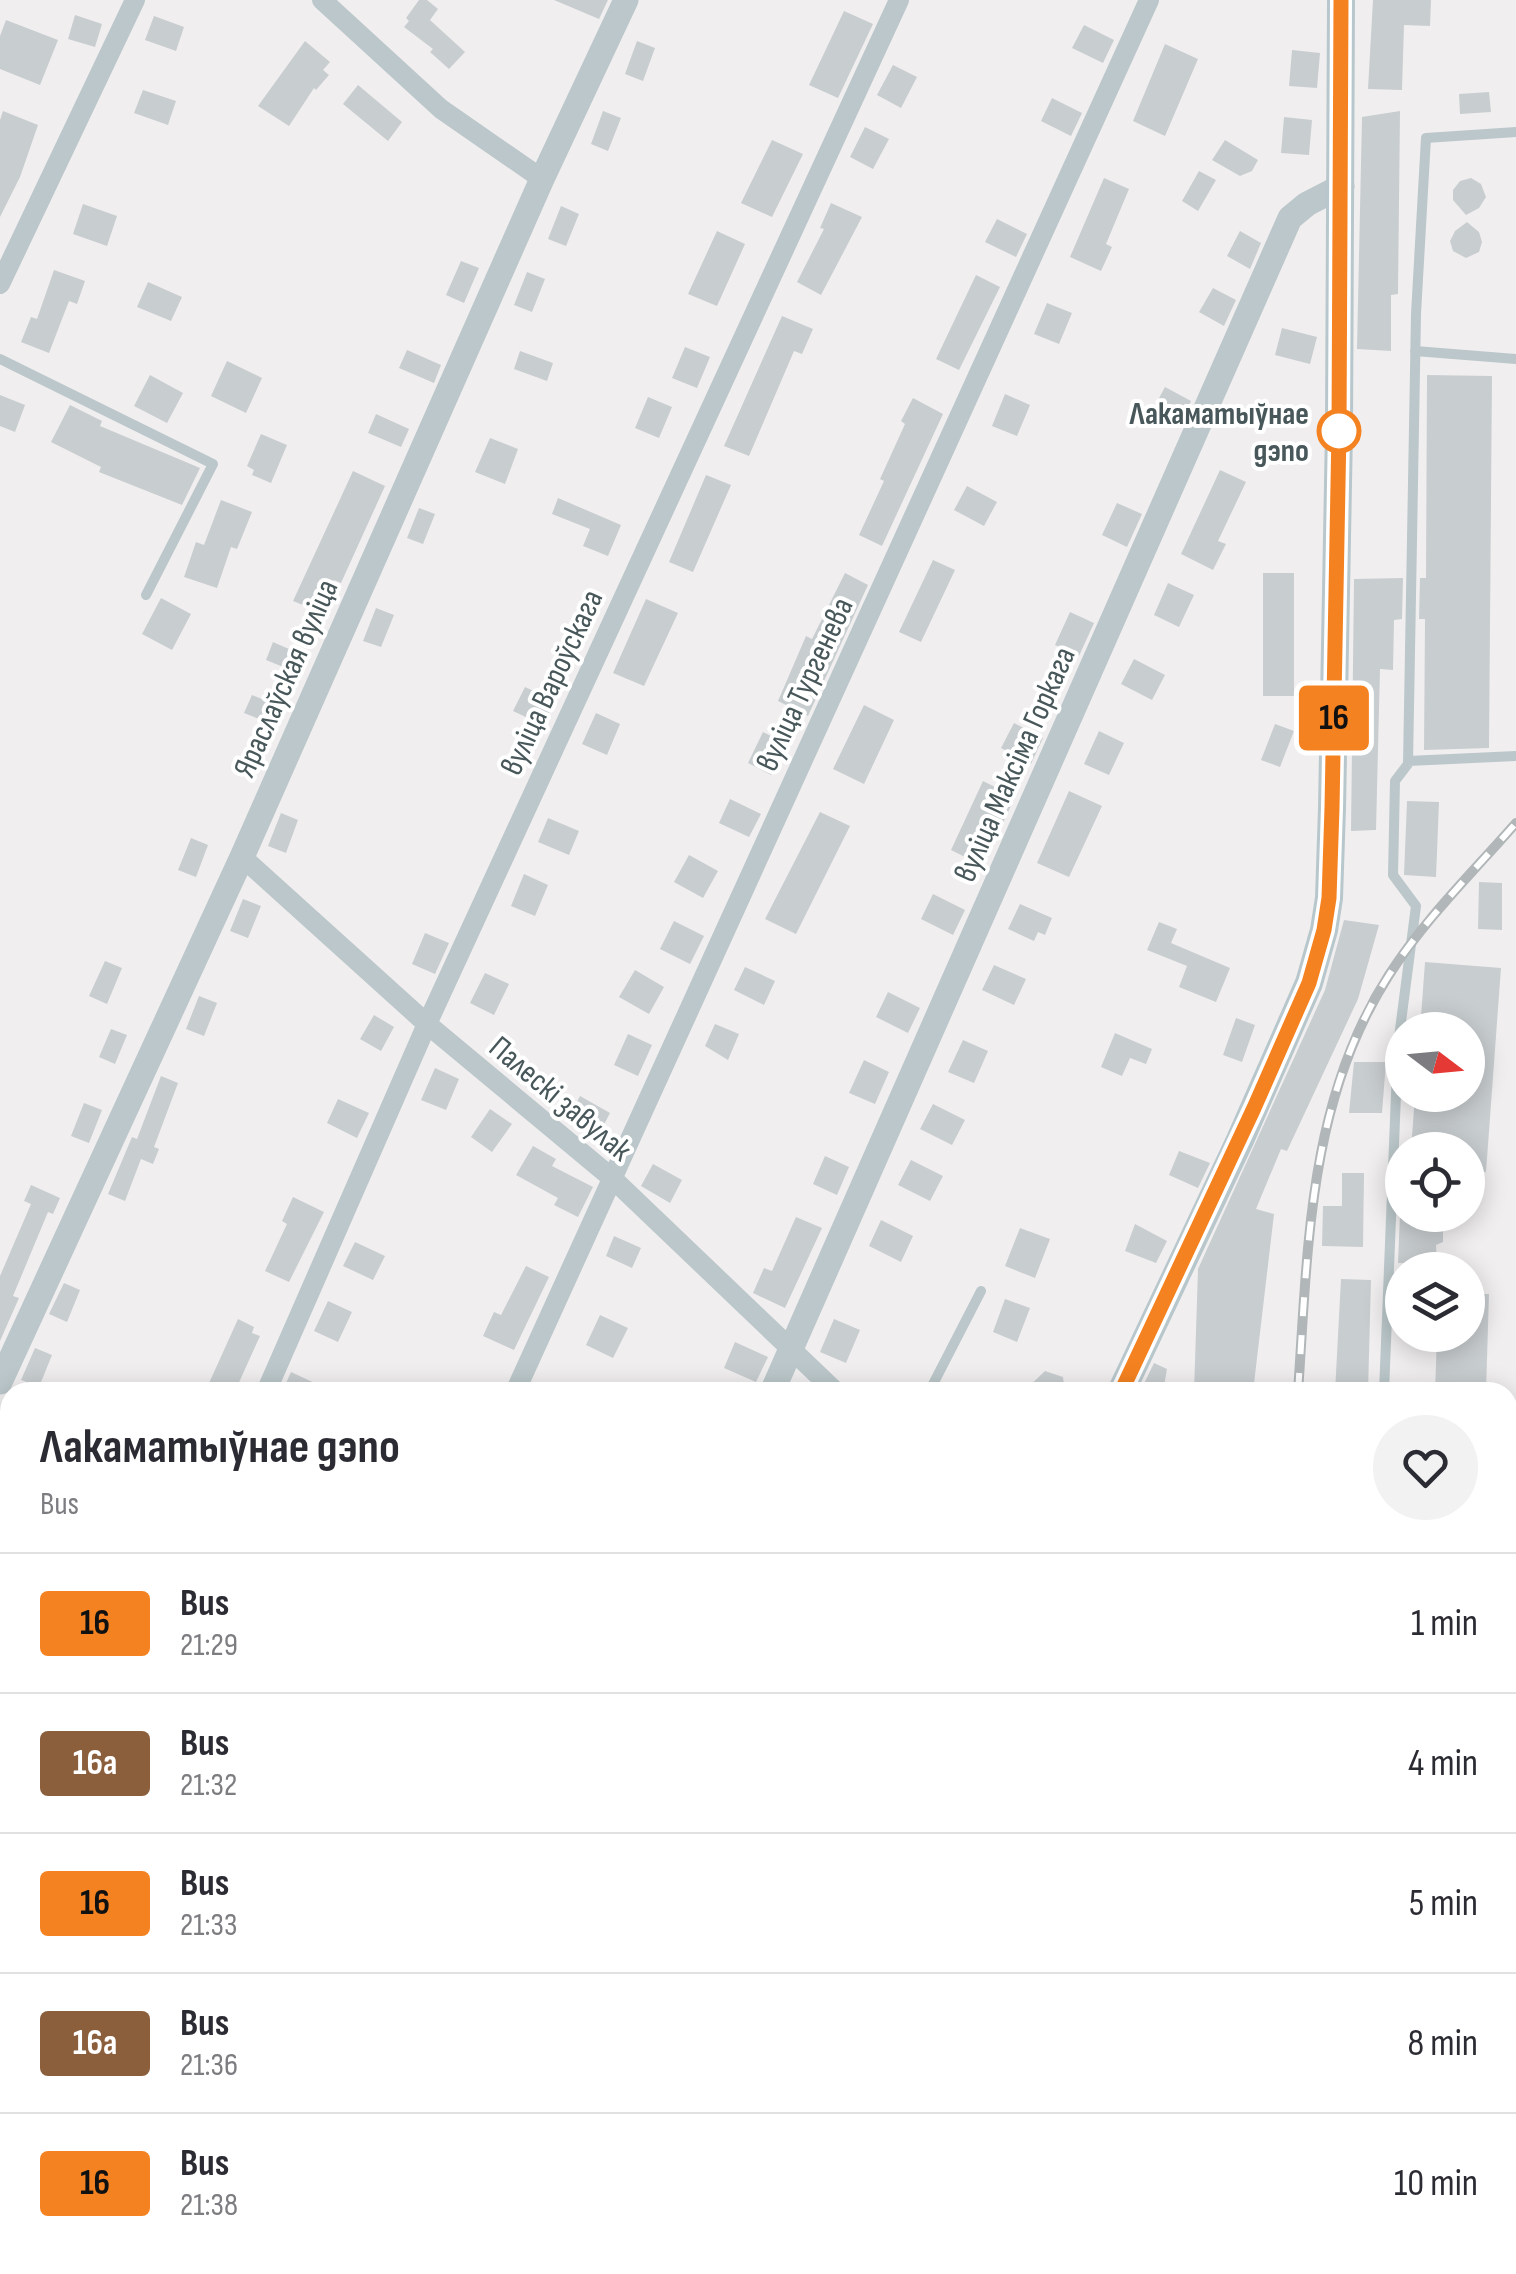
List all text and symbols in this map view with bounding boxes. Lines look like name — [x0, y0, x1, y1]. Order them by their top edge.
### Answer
place label: Лакаматыўнае дэпо — [1128, 395, 1309, 471]
marker: Лакаматыўнае дэпо — [1318, 410, 1360, 452]
street label: Яраслаўская вуліца — [225, 574, 347, 784]
street label: вуліца Вароўскага — [492, 584, 612, 781]
street label: вуліца Тургенева — [748, 592, 863, 778]
street label: вуліца Максіма Горкага — [946, 641, 1085, 888]
line badge: 16 — [1289, 686, 1379, 750]
text: 16 — [1319, 697, 1349, 740]
north arrow — [1385, 1012, 1485, 1112]
map controls — [1385, 1012, 1485, 1352]
street label: Палескі завулак — [481, 1028, 640, 1171]
button: locate — [1385, 1132, 1485, 1232]
button: layers — [1385, 1252, 1485, 1352]
button: heart — [1373, 1415, 1478, 1520]
text: Лакаматыўнае дэпо — [40, 1419, 400, 1476]
text: Bus — [40, 1485, 79, 1524]
text: Bus — [180, 1581, 229, 1626]
text: 1 min — [1411, 1601, 1478, 1646]
text: 16 — [80, 1602, 110, 1645]
text: 21:29 — [180, 1626, 238, 1665]
text: Bus — [180, 1721, 229, 1766]
text: 4 min — [1408, 1741, 1478, 1786]
text: 16а — [73, 1742, 117, 1785]
text: 21:32 — [180, 1766, 237, 1805]
text: Bus — [180, 1861, 229, 1906]
text: 5 min — [1409, 1881, 1478, 1926]
text: 16 — [80, 1882, 110, 1925]
text: 21:33 — [180, 1906, 237, 1945]
text: Bus — [180, 2001, 229, 2046]
text: 8 min — [1408, 2021, 1478, 2066]
text: 16а — [73, 2022, 117, 2065]
text: 21:36 — [180, 2046, 238, 2085]
text: Bus — [180, 2141, 229, 2186]
text: 10 min — [1394, 2161, 1478, 2206]
text: 16 — [80, 2162, 110, 2205]
text: 21:38 — [180, 2186, 238, 2225]

